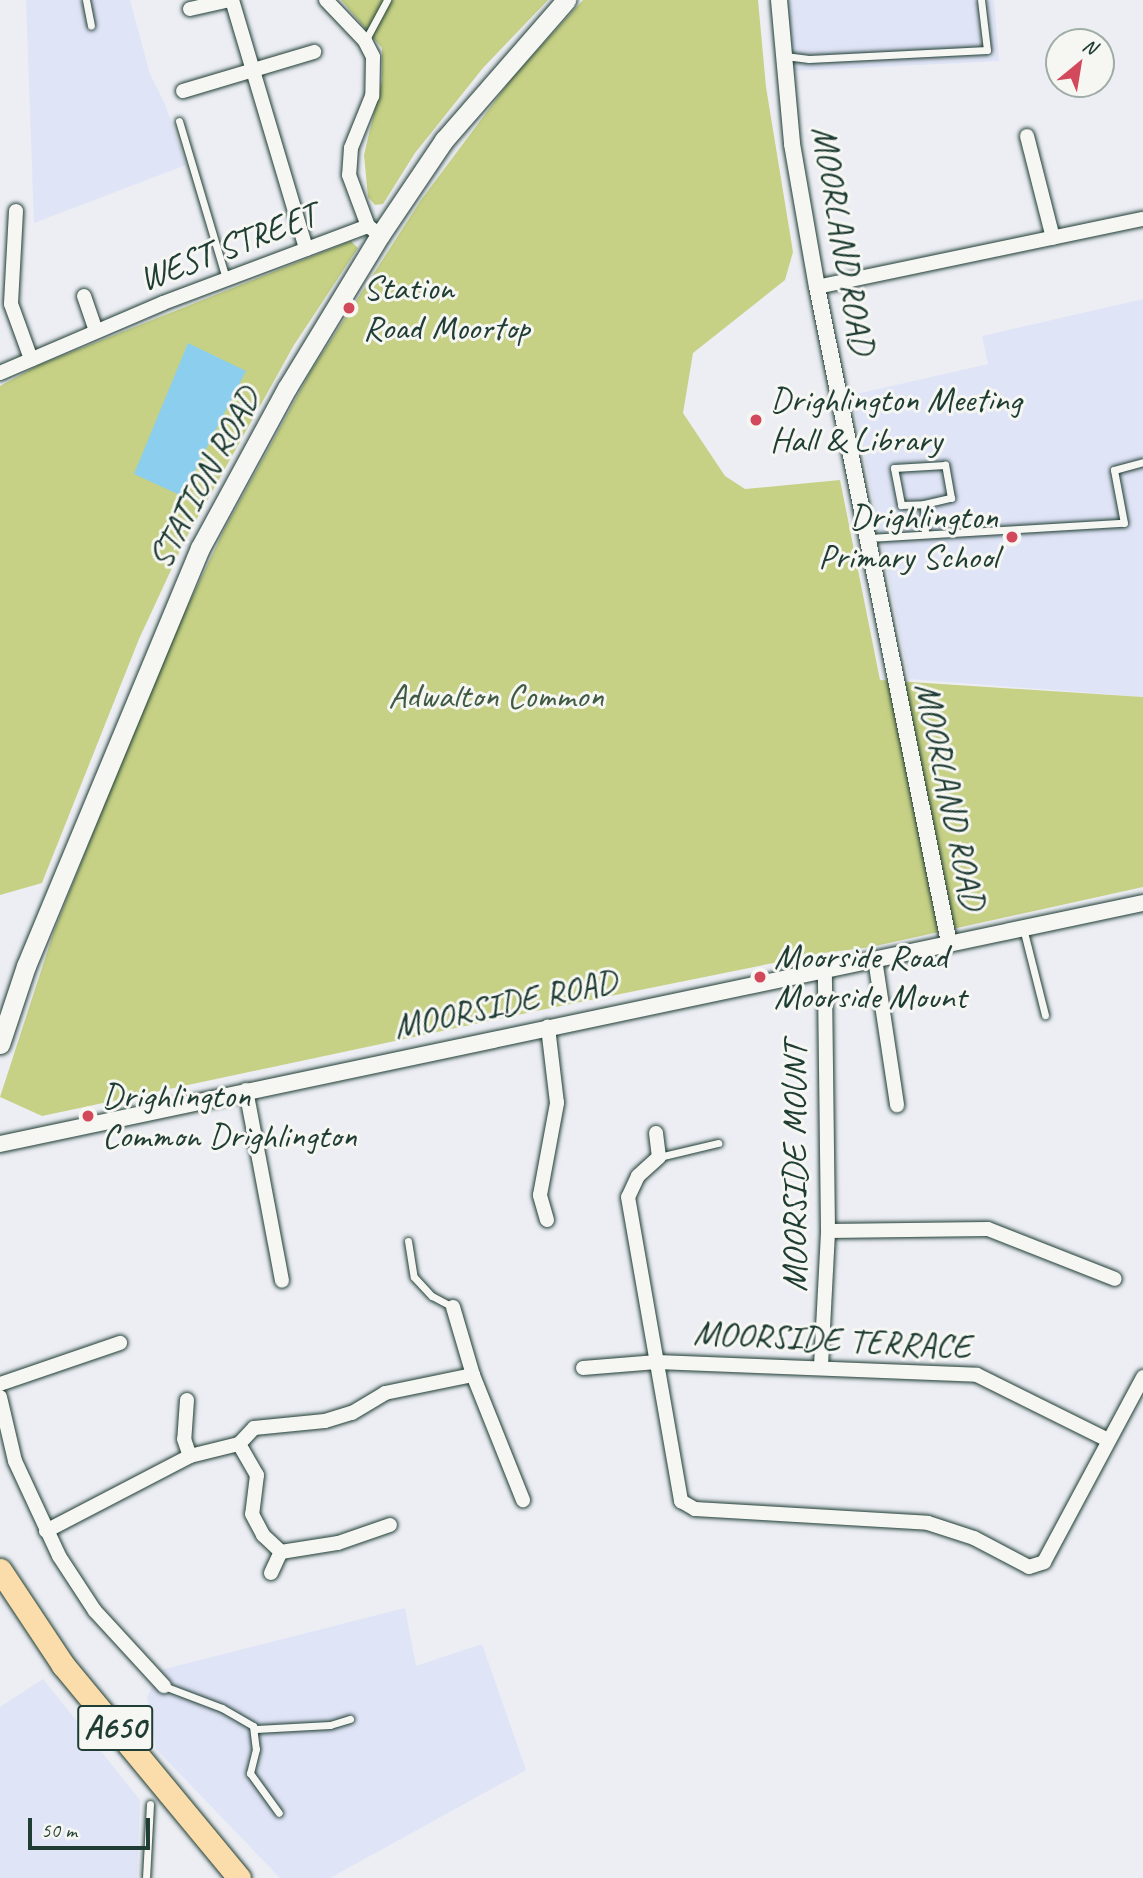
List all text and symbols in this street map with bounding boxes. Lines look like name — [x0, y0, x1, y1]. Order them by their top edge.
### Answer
north arrow — [1045, 28, 1115, 98]
text: N — [1078, 33, 1101, 60]
street label: MOORLAND ROAD — [802, 122, 884, 358]
street label: WEST STREET — [133, 194, 323, 300]
place label: Station Road Moortop — [363, 267, 530, 349]
marker: Station Road Moortop — [341, 300, 357, 316]
place label: Drighlington Meeting Hall & Library — [770, 379, 1021, 461]
street label: STATION ROAD — [139, 380, 269, 576]
marker: Drighlington Meeting Hall & Library — [748, 412, 764, 428]
place label: Drighlington Primary School — [819, 496, 998, 578]
marker: Drighlington Primary School — [1004, 529, 1020, 545]
park label: Adwalton Common — [388, 675, 604, 717]
street label: MOORLAND ROAD — [905, 678, 995, 914]
place label: Moorside Road Moorside Mount — [774, 936, 966, 1018]
street label: MOORSIDE ROAD — [389, 960, 621, 1048]
marker: Moorside Road Moorside Mount — [752, 969, 768, 985]
street label: MOORSIDE MOUNT — [774, 1042, 816, 1292]
place label: Drighlington Common Drighlington — [102, 1075, 357, 1157]
marker: Drighlington Common Drighlington — [80, 1108, 96, 1124]
street label: MOORSIDE TERRACE — [693, 1312, 971, 1368]
road number: A650 — [76, 1698, 154, 1758]
scale bar — [32, 1804, 154, 1848]
text: 50 m — [41, 1817, 77, 1843]

